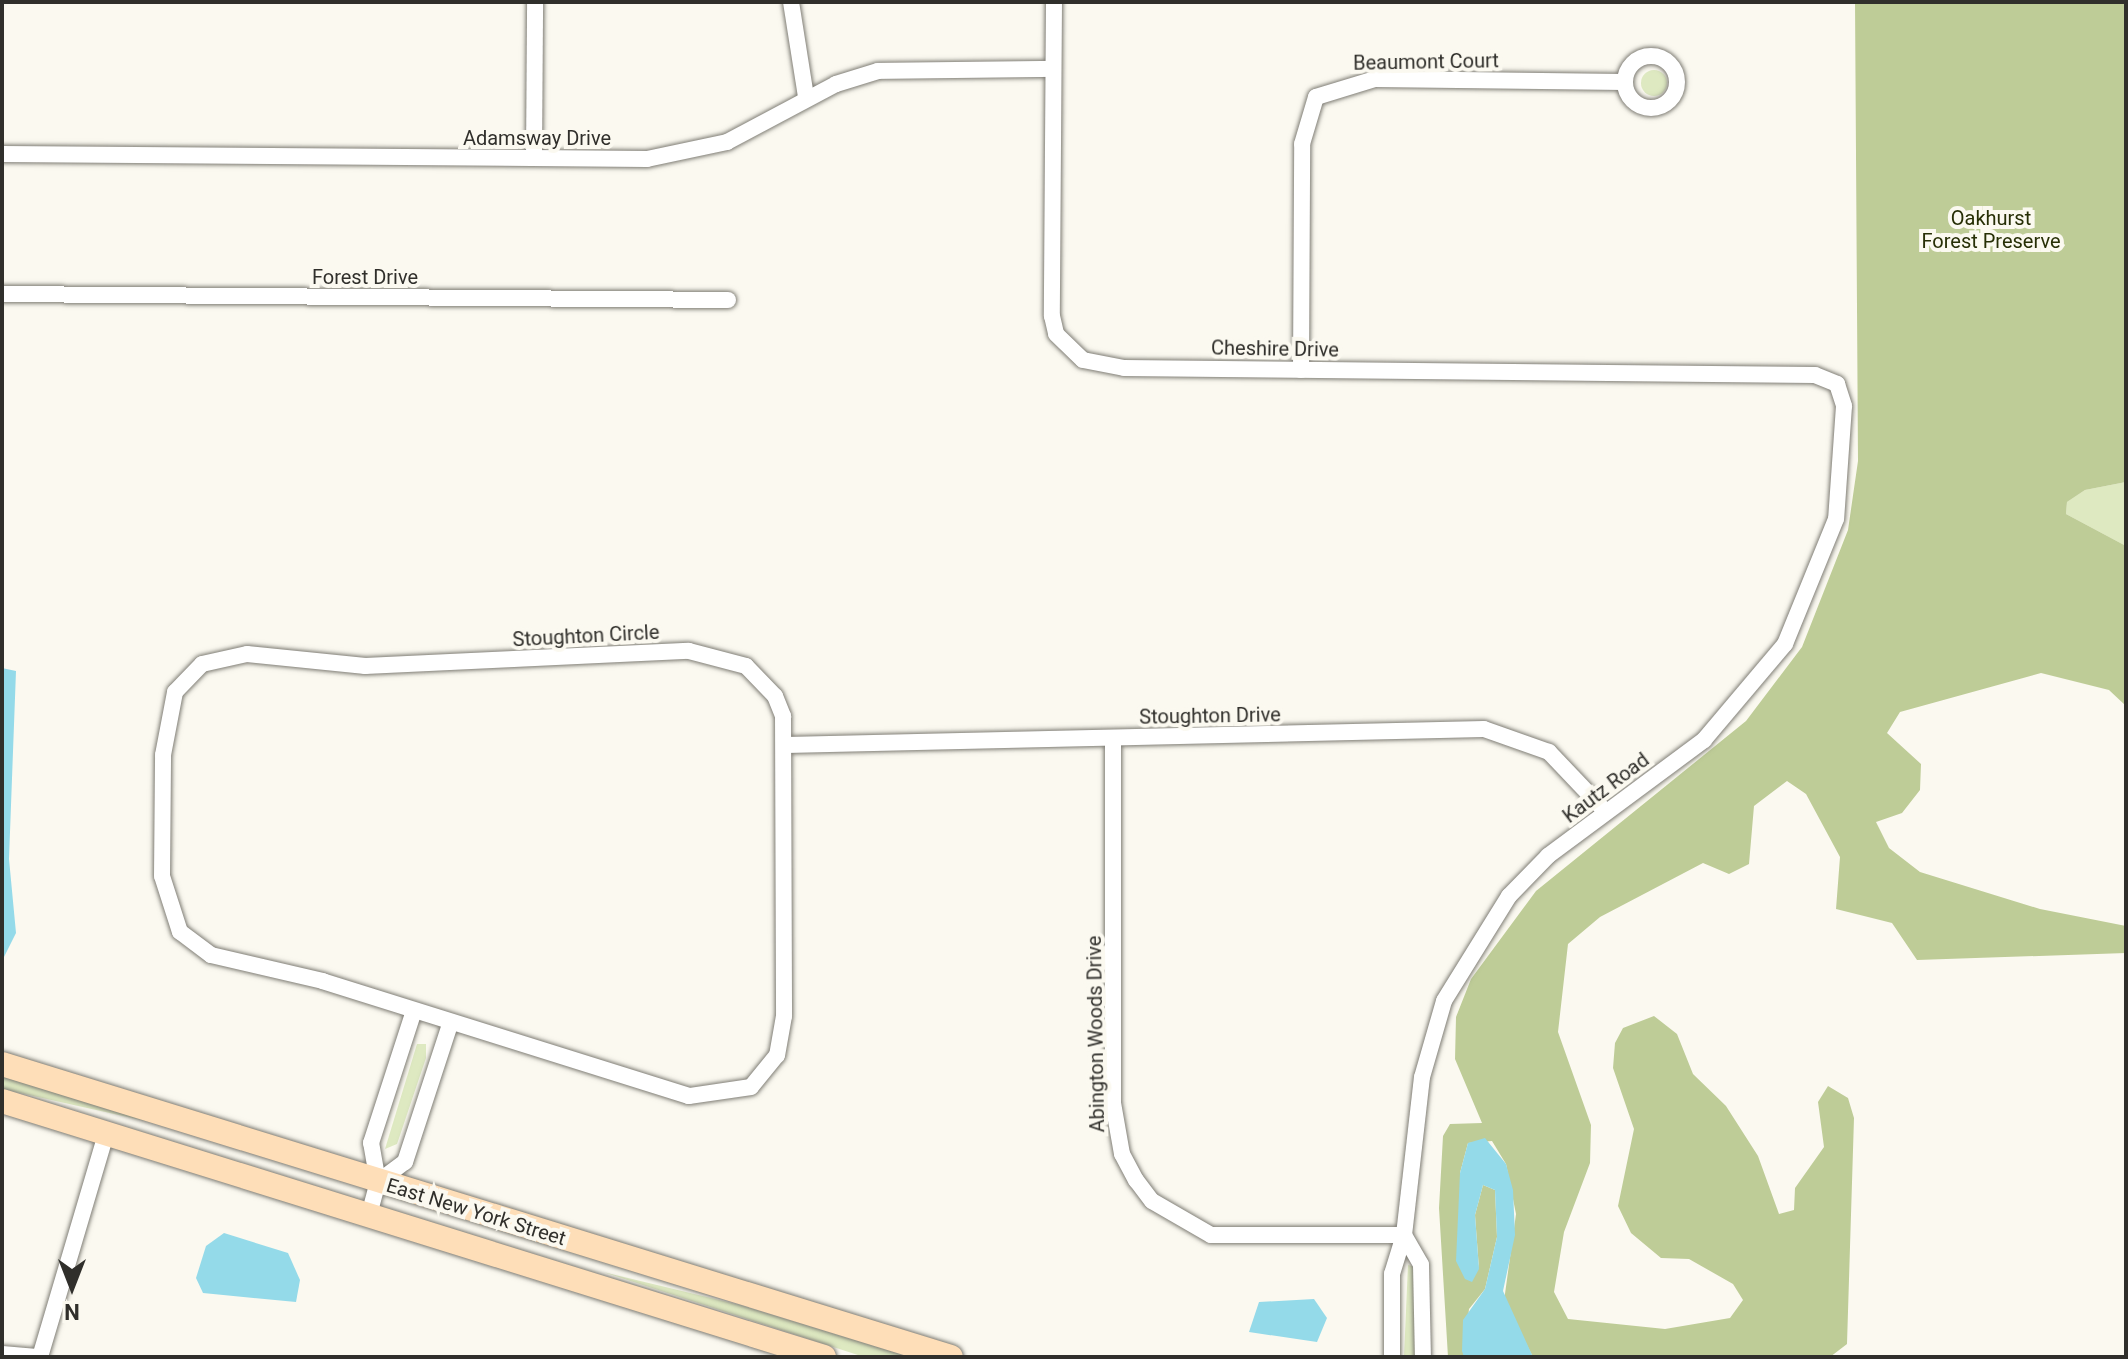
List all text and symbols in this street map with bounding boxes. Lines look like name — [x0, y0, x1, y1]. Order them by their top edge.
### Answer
street label: Beaumont Court — [1353, 49, 1499, 75]
street label: Adamsway Drive — [463, 126, 611, 150]
park label: Oakhurst Forest Preserve — [1921, 206, 2061, 253]
street label: Forest Drive — [312, 265, 418, 289]
street label: Cheshire Drive — [1211, 336, 1339, 362]
street label: Stoughton Circle — [512, 620, 660, 652]
street label: Stoughton Drive — [1139, 703, 1281, 729]
street label: Kautz Road — [1558, 748, 1654, 828]
street label: Abington Woods Drive — [1082, 935, 1110, 1133]
street label: East New York Street — [383, 1173, 569, 1251]
north arrow — [32, 1247, 112, 1327]
text: N — [64, 1299, 80, 1324]

